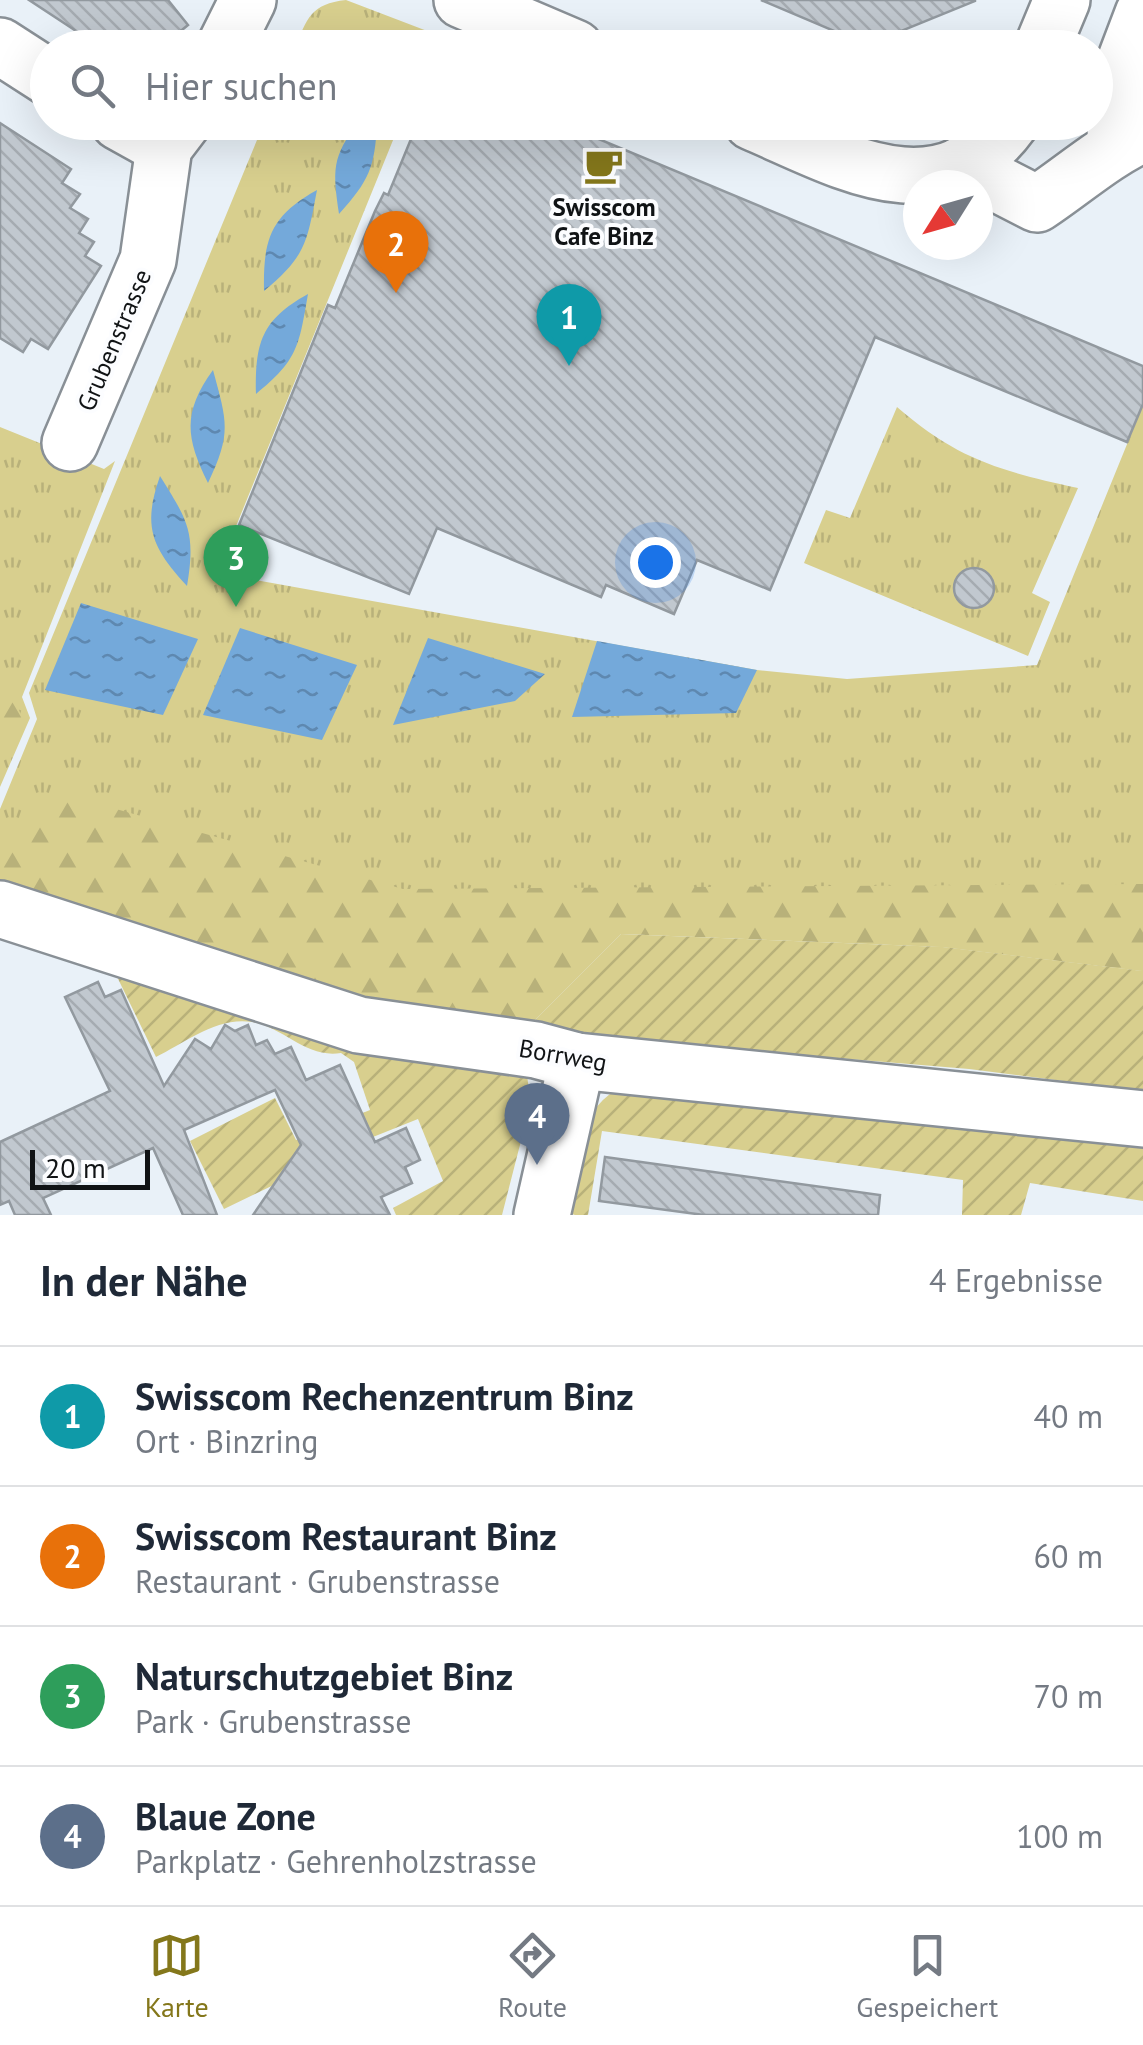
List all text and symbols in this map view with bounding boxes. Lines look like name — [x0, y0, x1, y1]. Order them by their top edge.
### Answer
search box — [30, 30, 1113, 140]
icon: search — [65, 58, 120, 113]
text: Hier suchen — [145, 61, 338, 110]
cafe icon: Swisscom Cafe Binz — [583, 145, 625, 187]
north arrow — [903, 170, 993, 260]
place label: Swisscom Cafe Binz — [552, 191, 656, 252]
pin: 2 — [364, 210, 428, 293]
street label: Grubenstrasse — [70, 264, 158, 416]
pin: 1 — [536, 284, 602, 366]
pin: 3 — [204, 524, 268, 607]
your location — [630, 537, 681, 588]
street label: Borrweg — [516, 1032, 610, 1078]
pin: 4 — [504, 1082, 570, 1165]
scale bar — [30, 1145, 150, 1190]
text: 20 m — [45, 1149, 106, 1186]
text: In der Nähe — [40, 1253, 247, 1308]
text: 4 Ergebnisse — [929, 1259, 1103, 1301]
text: Swisscom Rechenzentrum Binz — [135, 1371, 634, 1420]
text: 1 — [63, 1395, 82, 1437]
text: 40 m — [1034, 1395, 1103, 1437]
text: Ort · Binzring — [135, 1420, 318, 1462]
text: Swisscom Restaurant Binz — [135, 1511, 557, 1560]
text: 2 — [63, 1535, 82, 1577]
text: 60 m — [1034, 1535, 1103, 1577]
text: Restaurant · Grubenstrasse — [135, 1560, 500, 1602]
text: Naturschutzgebiet Binz — [135, 1651, 513, 1700]
text: 3 — [63, 1675, 82, 1717]
text: 70 m — [1034, 1675, 1103, 1717]
text: Park · Grubenstrasse — [135, 1700, 412, 1742]
text: Blaue Zone — [135, 1791, 316, 1840]
text: 4 — [63, 1815, 82, 1857]
text: 100 m — [1016, 1815, 1103, 1857]
text: Parkplatz · Gehrenholzstrasse — [135, 1840, 537, 1882]
tab: Karte — [145, 1928, 209, 2025]
tab: Route — [498, 1928, 567, 2025]
tab: Gespeichert — [856, 1928, 998, 2025]

